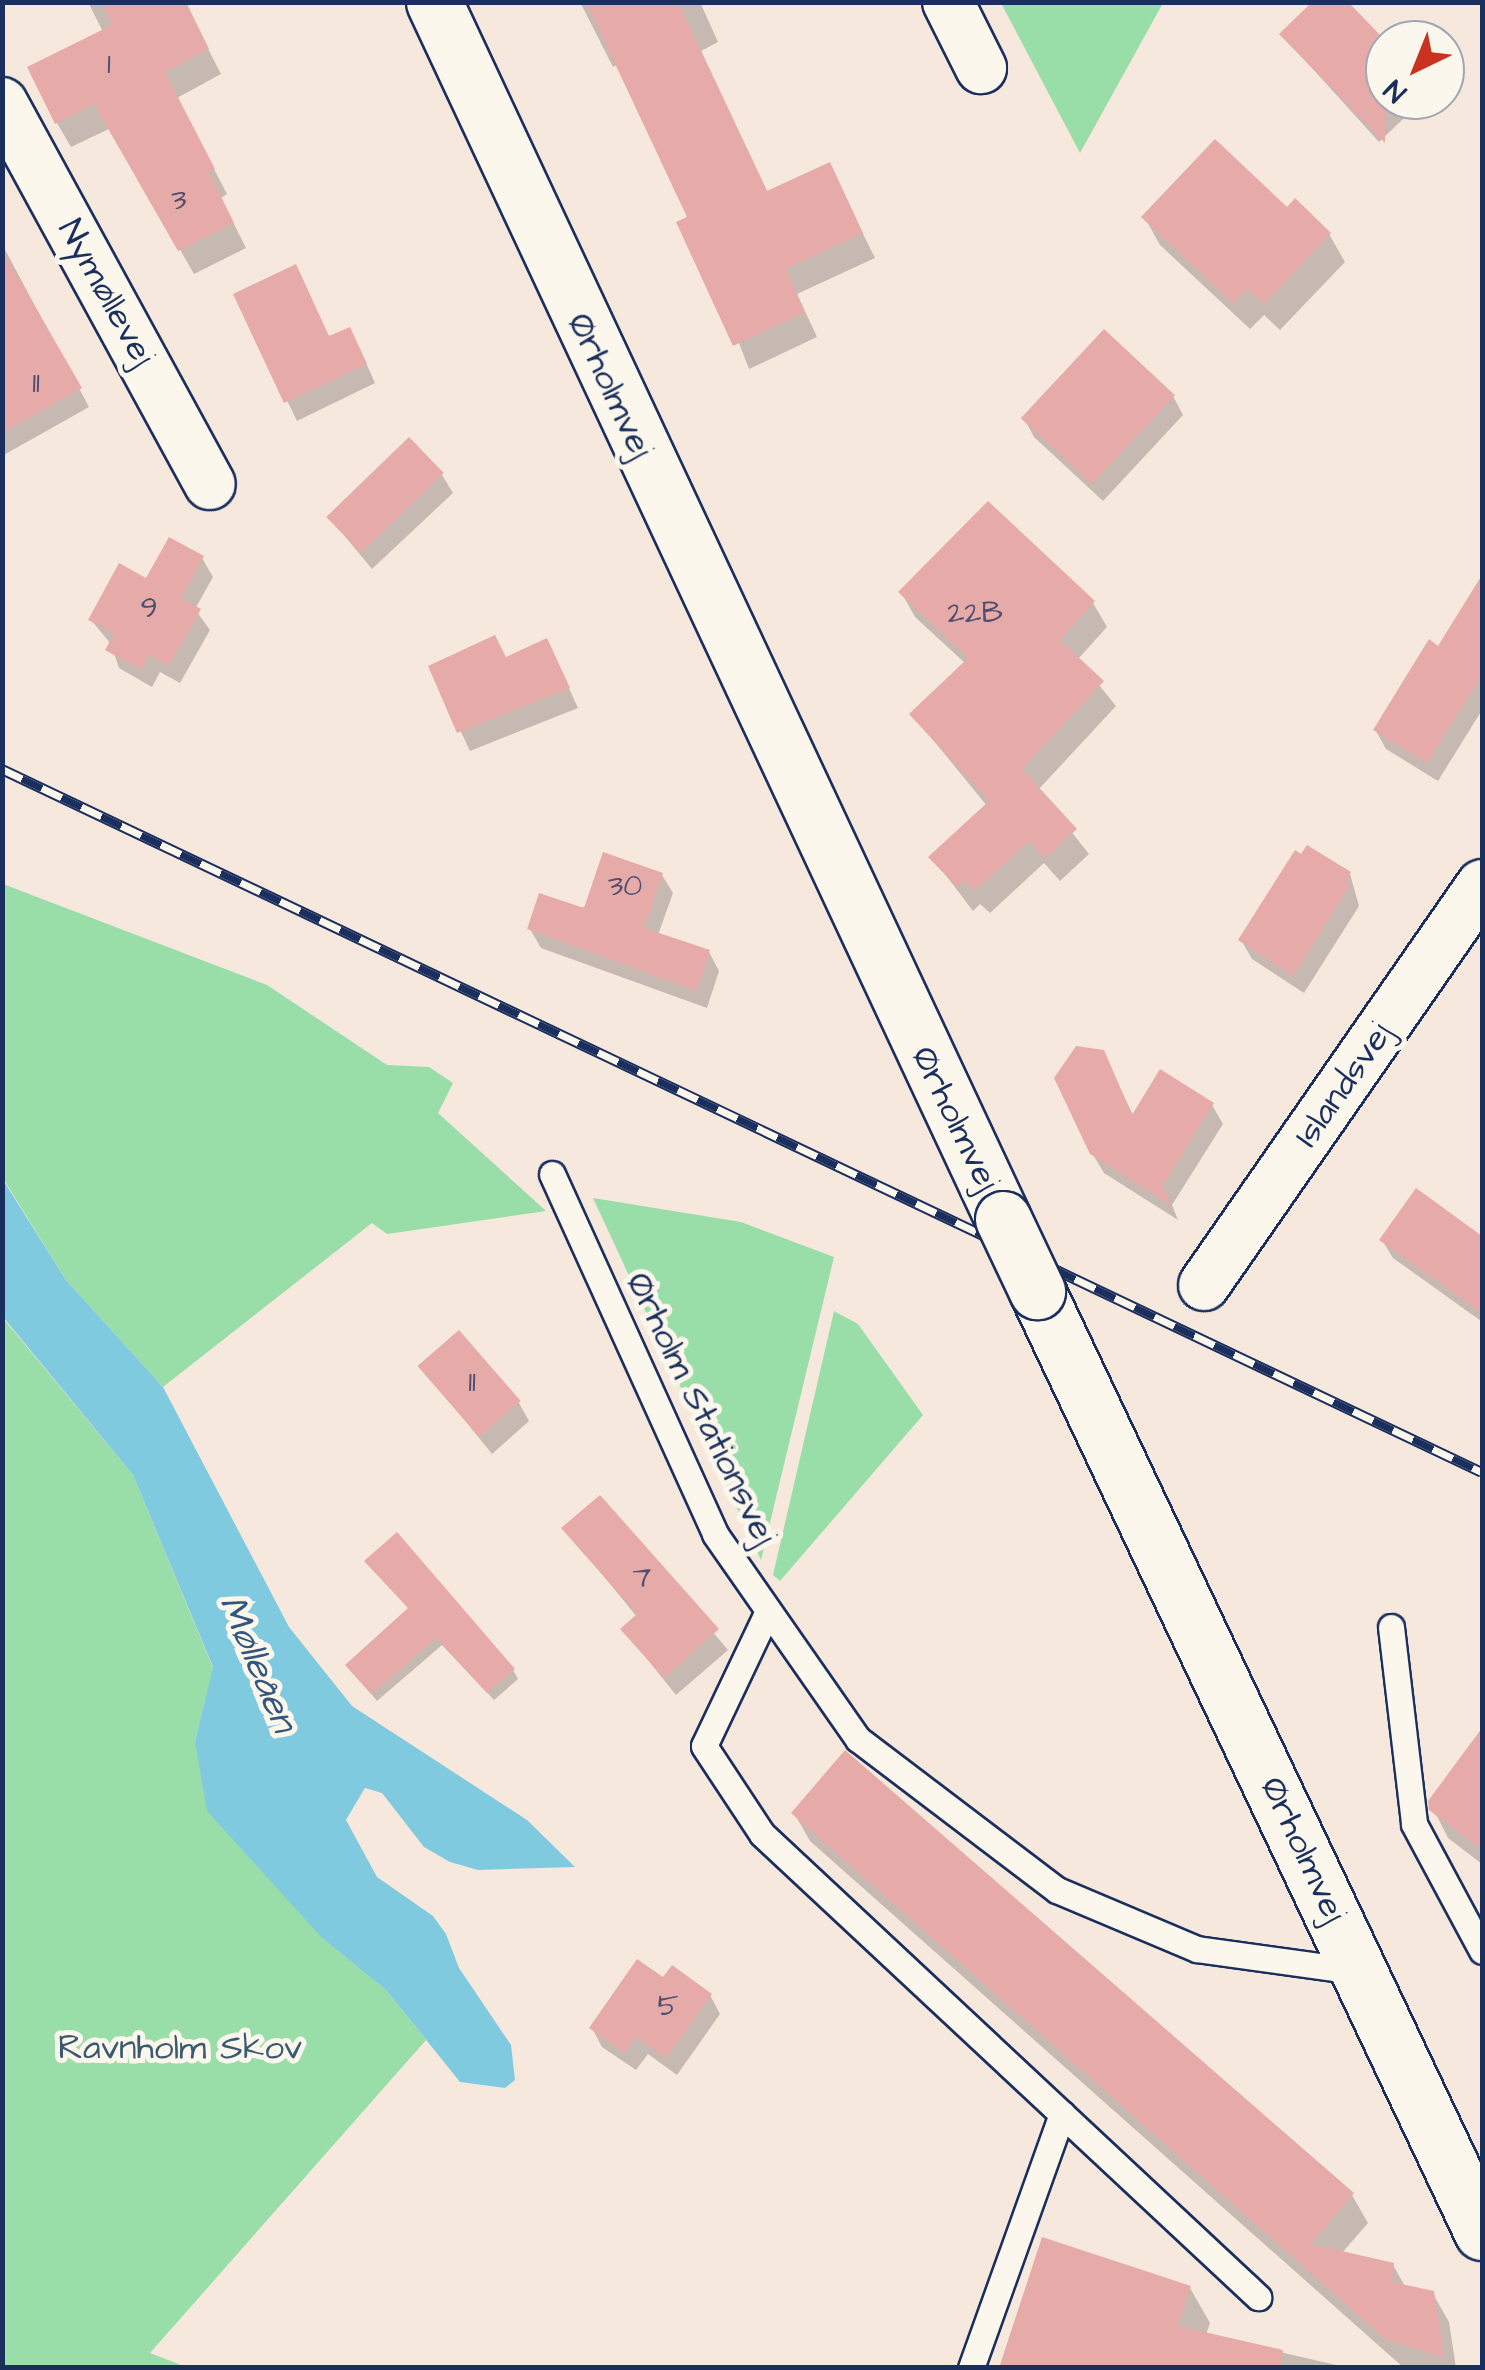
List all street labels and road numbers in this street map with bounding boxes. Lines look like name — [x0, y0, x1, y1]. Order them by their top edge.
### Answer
street label: Nymøllevej — [49, 212, 163, 374]
street label: Ørholmvej — [558, 307, 662, 465]
street label: Islandsvej — [1286, 1015, 1402, 1155]
street label: Ørholmvej — [902, 1040, 1008, 1198]
street label: Ørholm Stationsvej — [617, 1266, 785, 1552]
street label: Ørholmvej — [1251, 1771, 1355, 1929]

